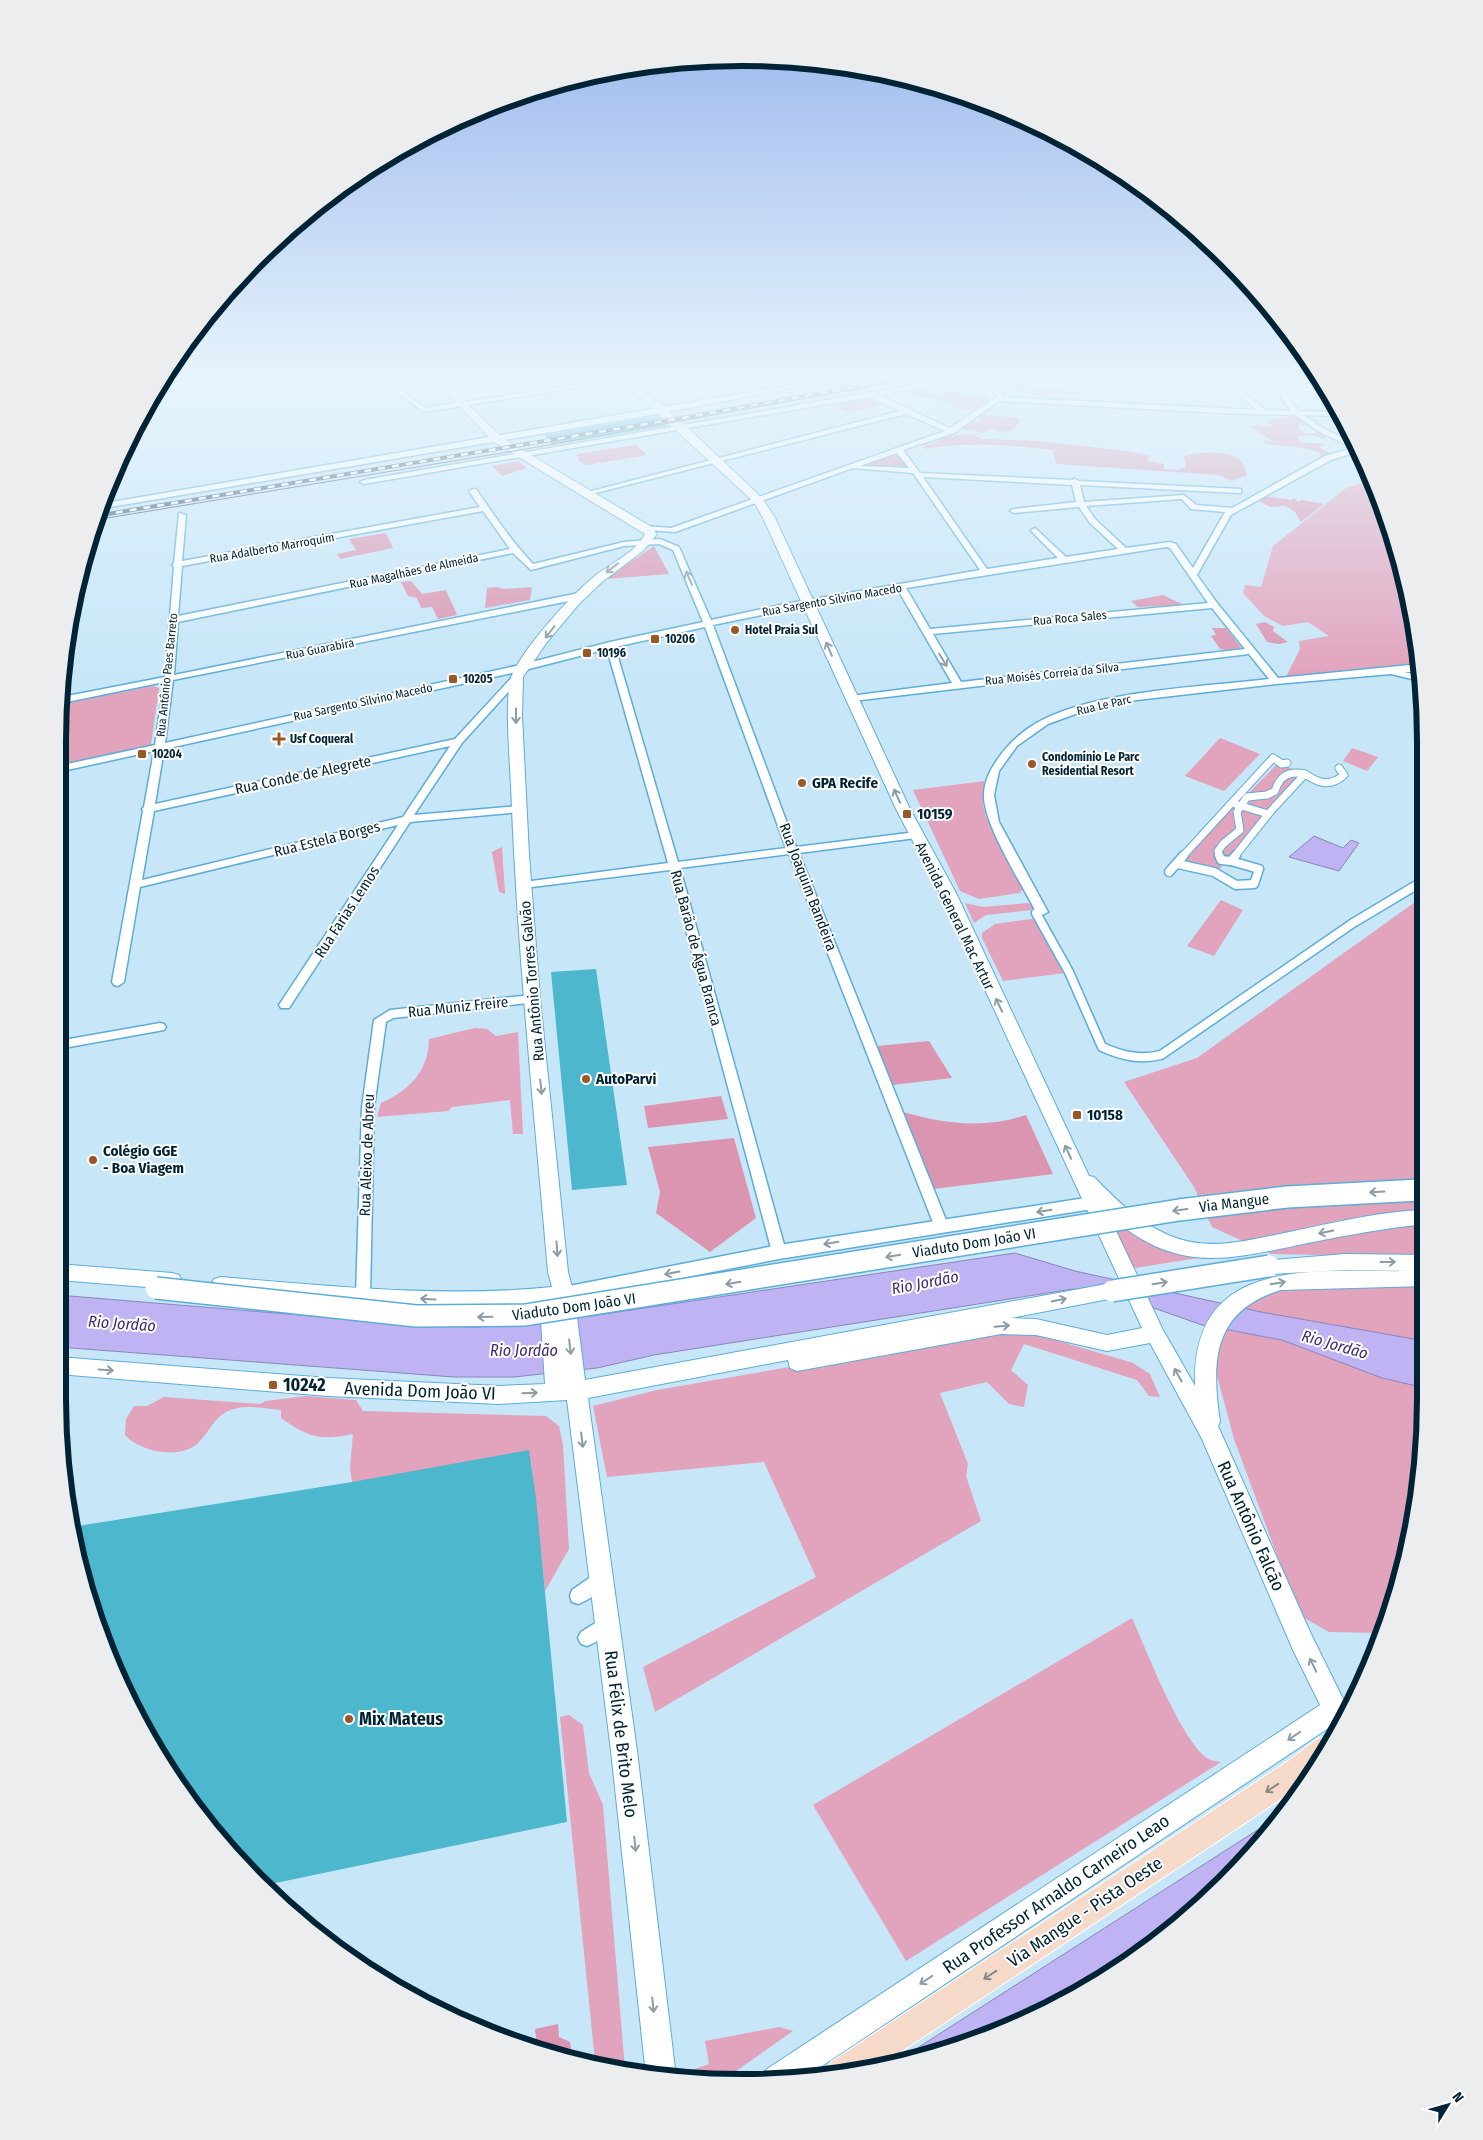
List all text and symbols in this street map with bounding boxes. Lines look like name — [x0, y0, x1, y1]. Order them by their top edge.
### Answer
street label: Rua Adalberto Marroquim — [209, 530, 335, 566]
street label: Rua Magalhães de Almeida — [348, 550, 480, 592]
one-way arrow — [606, 562, 619, 573]
one-way arrow — [684, 571, 693, 586]
street label: Rua Sargento Silvino Macedo — [761, 581, 903, 619]
street label: Rua Roca Sales — [1033, 608, 1107, 628]
street label: Rua Antônio Paes Barreto — [154, 612, 180, 738]
place label: Hotel Praia Sul — [745, 623, 819, 637]
marker: Hotel Praia Sul — [729, 624, 741, 636]
one-way arrow — [545, 625, 556, 638]
place label: 10206 — [665, 632, 695, 646]
marker: 10206 — [649, 633, 661, 645]
street label: Rua Guarabira — [285, 635, 355, 662]
one-way arrow — [824, 642, 833, 657]
place label: 10196 — [597, 646, 626, 660]
marker: 10196 — [581, 647, 593, 659]
one-way arrow — [938, 652, 948, 666]
street label: Rua Moisés Correia da Silva — [984, 660, 1120, 688]
place label: 10205 — [463, 672, 493, 686]
marker: 10205 — [447, 673, 459, 685]
street label: Rua Sargento Silvino Macedo — [292, 680, 434, 724]
street label: Rua Le Parc — [1075, 692, 1133, 718]
one-way arrow — [511, 708, 521, 724]
marker: Usf Coqueral — [272, 732, 286, 746]
place label: Usf Coqueral — [290, 732, 354, 746]
place label: 10204 — [152, 747, 182, 761]
marker: 10204 — [136, 748, 148, 760]
place label: Condomínio Le Parc Residential Resort — [1042, 750, 1140, 778]
street label: Rua Conde de Alegrete — [233, 752, 373, 798]
marker: Condomínio Le Parc Residential Resort — [1026, 758, 1038, 770]
place label: GPA Recife — [812, 774, 878, 792]
marker: GPA Recife — [796, 777, 808, 789]
one-way arrow — [892, 789, 902, 804]
place label: 10159 — [917, 805, 953, 823]
marker: 10159 — [901, 808, 913, 820]
street label: Rua Estela Borges — [272, 817, 382, 861]
street label: Rua Joaquim Bandeira — [775, 820, 841, 954]
street label: Avenida General Mac Artur — [911, 839, 999, 994]
street label: Rua Farias Lemos — [311, 863, 383, 961]
street label: Rua Barão de Água Branca — [667, 868, 725, 1028]
street label: Rua Antônio Torres Galvão — [516, 900, 548, 1062]
street label: Rua Muniz Freire — [407, 993, 509, 1021]
one-way arrow — [993, 998, 1003, 1013]
place label: AutoParvi — [595, 1070, 656, 1088]
marker: AutoParvi — [580, 1073, 592, 1085]
one-way arrow — [536, 1079, 546, 1095]
street label: Rua Aleixo de Abreu — [356, 1093, 378, 1217]
place label: 10158 — [1087, 1106, 1123, 1124]
marker: 10158 — [1071, 1109, 1083, 1121]
place label: Colégio GGE - Boa Viagem — [103, 1142, 184, 1177]
one-way arrow — [1063, 1145, 1072, 1160]
marker: Colégio GGE - Boa Viagem — [87, 1154, 99, 1166]
one-way arrow — [1369, 1188, 1385, 1197]
street label: Via Mangue — [1198, 1190, 1270, 1216]
one-way arrow — [1173, 1205, 1189, 1215]
one-way arrow — [1036, 1206, 1052, 1216]
street label: Viaduto Dom João VI — [911, 1224, 1037, 1262]
one-way arrow — [1318, 1227, 1334, 1237]
one-way arrow — [824, 1239, 840, 1249]
one-way arrow — [552, 1241, 561, 1257]
one-way arrow — [886, 1252, 902, 1262]
one-way arrow — [1379, 1257, 1395, 1267]
water label: Rio Jordão — [890, 1267, 960, 1298]
one-way arrow — [664, 1269, 680, 1278]
one-way arrow — [725, 1278, 741, 1288]
one-way arrow — [1152, 1278, 1168, 1288]
one-way arrow — [1269, 1278, 1285, 1288]
street label: Viaduto Dom João VI — [511, 1289, 637, 1325]
one-way arrow — [421, 1294, 437, 1304]
one-way arrow — [1050, 1295, 1066, 1305]
water label: Rio Jordão — [87, 1312, 156, 1335]
one-way arrow — [478, 1312, 494, 1322]
one-way arrow — [994, 1321, 1010, 1331]
water label: Rio Jordão — [1300, 1326, 1370, 1363]
one-way arrow — [565, 1339, 575, 1355]
water label: Rio Jordão — [490, 1341, 558, 1360]
one-way arrow — [98, 1365, 114, 1374]
one-way arrow — [1173, 1368, 1182, 1383]
place label: 10242 — [283, 1374, 326, 1396]
street label: Avenida Dom João VI — [344, 1377, 496, 1405]
marker: 10242 — [267, 1379, 279, 1391]
one-way arrow — [522, 1389, 538, 1398]
one-way arrow — [577, 1431, 587, 1447]
street label: Rua Antônio Falcão — [1212, 1458, 1290, 1594]
street label: Rua Félix de Brito Melo — [600, 1649, 642, 1819]
one-way arrow — [1308, 1658, 1317, 1673]
place label: Mix Mateus — [359, 1708, 443, 1730]
marker: Mix Mateus — [343, 1713, 355, 1725]
one-way arrow — [1287, 1731, 1301, 1741]
one-way arrow — [1265, 1783, 1279, 1793]
street label: Rua Professor Arnaldo Carneiro Leao — [938, 1810, 1174, 1978]
one-way arrow — [630, 1835, 640, 1851]
street label: Via Mangue - Pista Oeste — [1003, 1852, 1167, 1972]
one-way arrow — [984, 1970, 998, 1980]
one-way arrow — [919, 1976, 933, 1986]
one-way arrow — [648, 1997, 658, 2013]
north arrow — [1423, 2080, 1473, 2130]
text: N — [1449, 2089, 1467, 2106]

